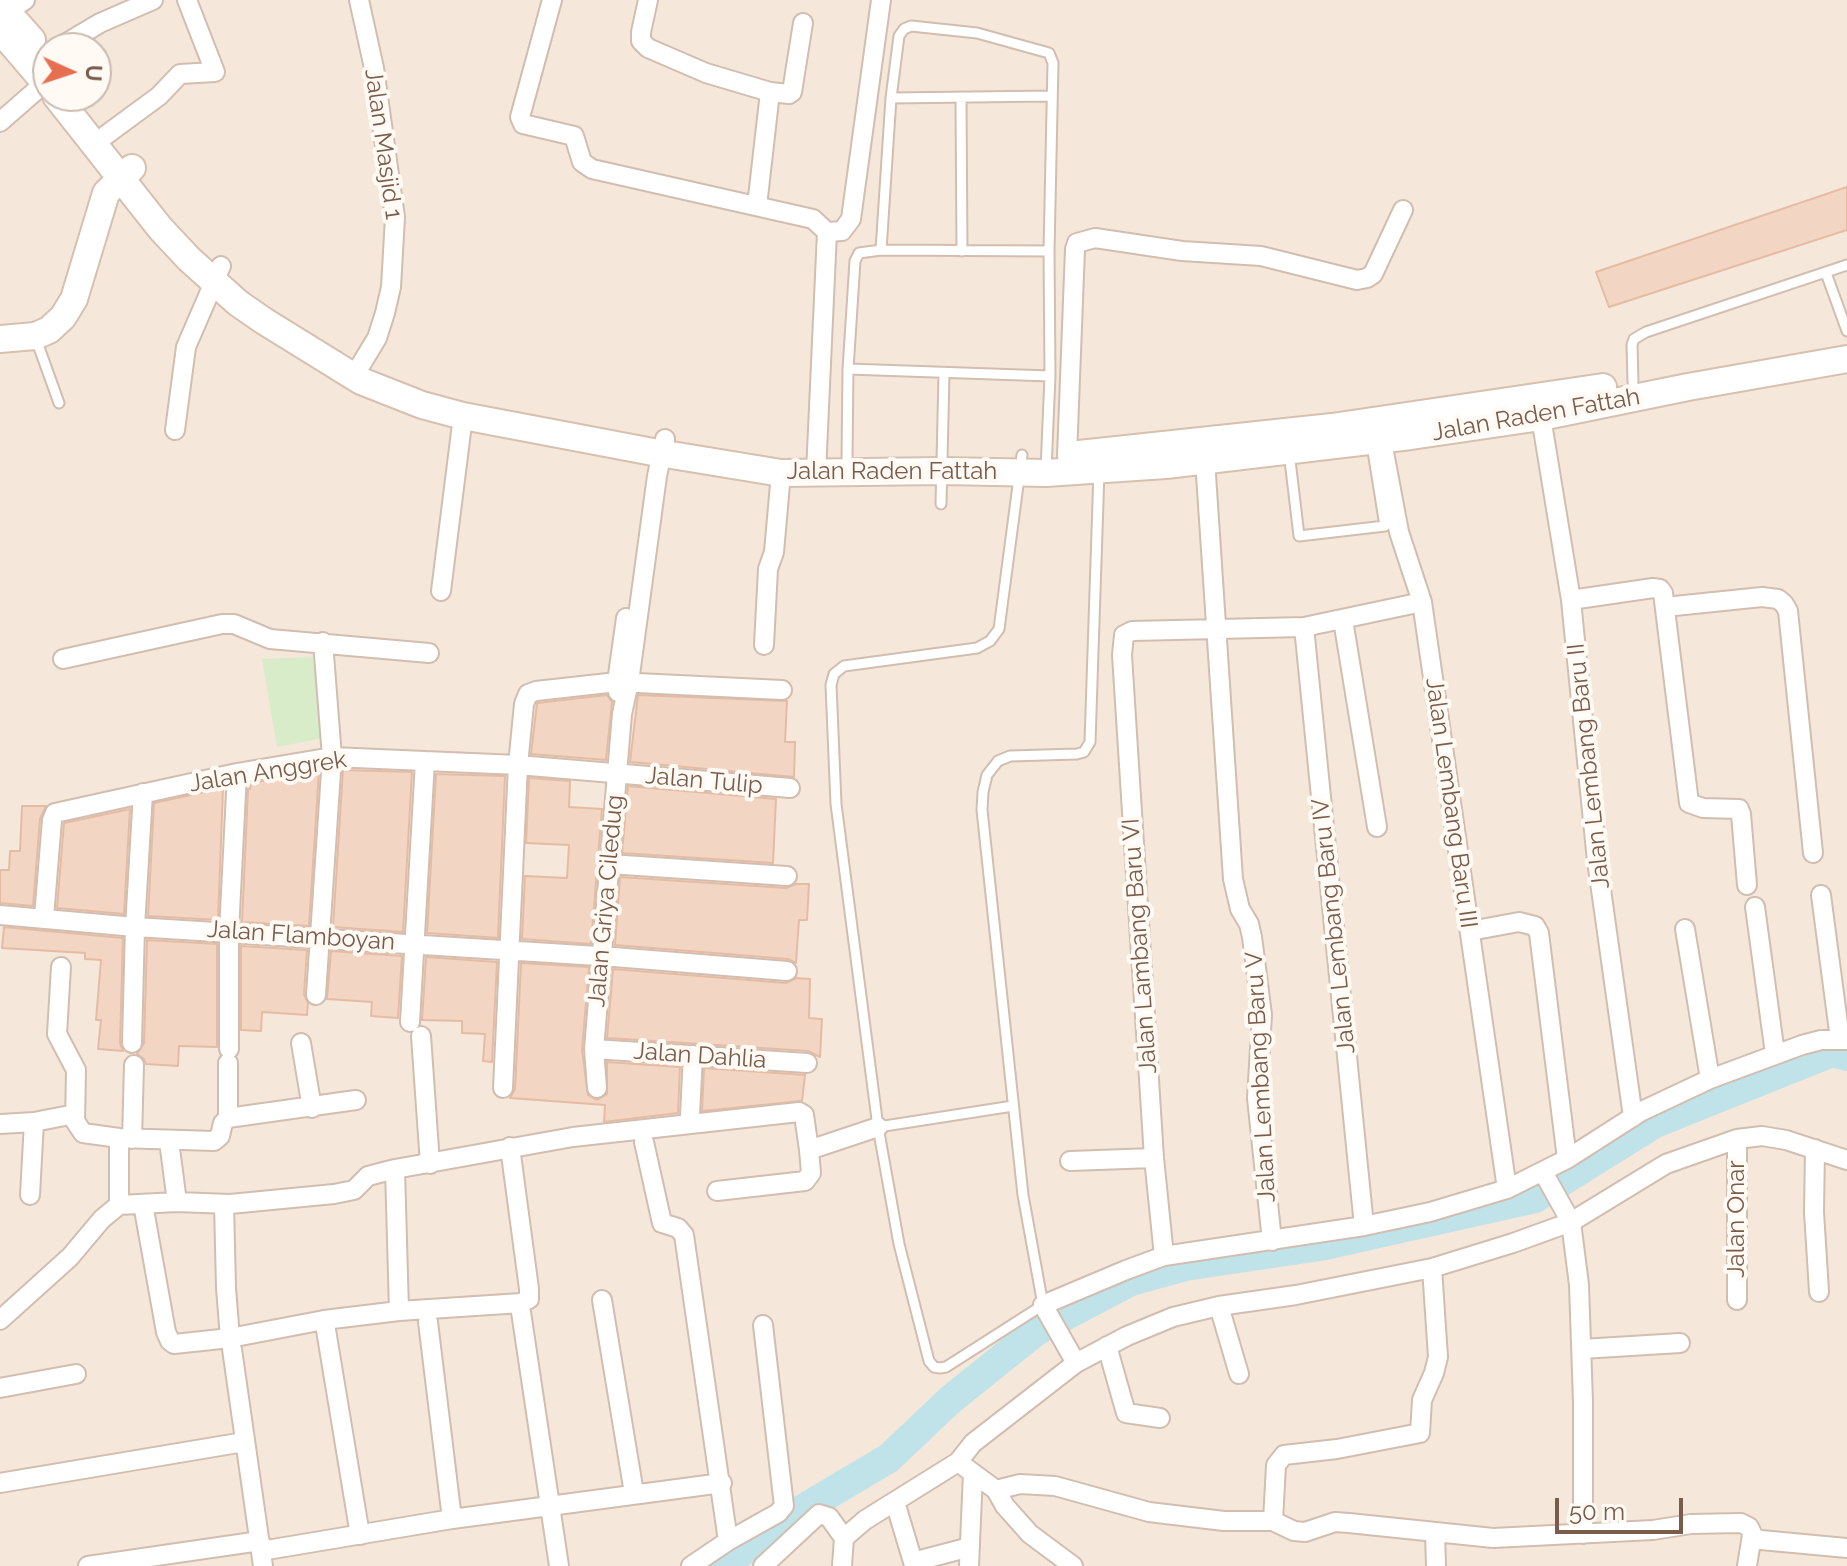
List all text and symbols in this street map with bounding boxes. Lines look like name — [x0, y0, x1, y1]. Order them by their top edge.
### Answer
north arrow — [32, 32, 112, 112]
text: U — [81, 64, 107, 82]
street label: Jalan Masjid 1 — [358, 67, 408, 221]
street label: Jalan Raden Fattah — [1430, 383, 1642, 447]
street label: Jalan Raden Fattah — [787, 458, 997, 486]
street label: Jalan Lembang Baru II — [1562, 642, 1616, 890]
street label: Jalan Lembang Baru III — [1419, 676, 1483, 930]
street label: Jalan Anggrek — [187, 745, 349, 799]
street label: Jalan Tulip — [644, 762, 764, 800]
street label: Jalan Griya Ciledug — [582, 794, 630, 1008]
street label: Jalan Lembang Baru IV — [1306, 797, 1362, 1055]
street label: Jalan Lambang Baru VI — [1117, 817, 1163, 1075]
street label: Jalan Flamboyan — [206, 915, 396, 957]
street label: Jalan Lembang Baru V — [1240, 951, 1282, 1203]
street label: Jalan Dahlia — [633, 1037, 767, 1075]
street label: Jalan Onar — [1723, 1160, 1751, 1278]
scale bar — [1559, 1482, 1687, 1532]
text: 50 m — [1569, 1497, 1625, 1526]

